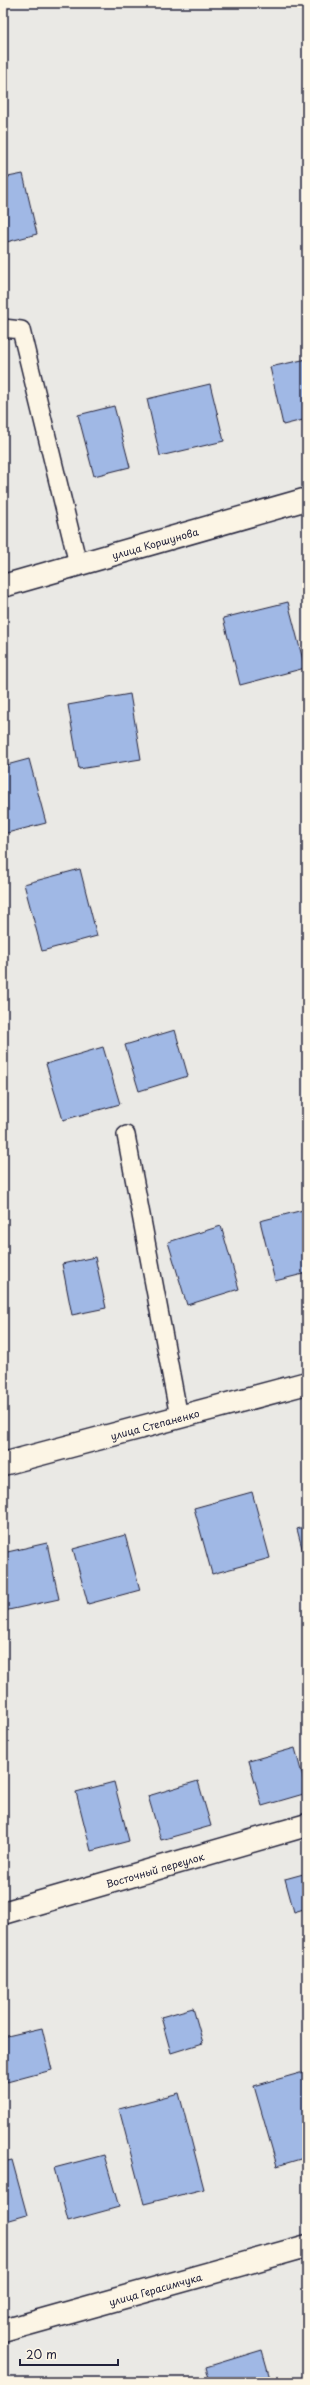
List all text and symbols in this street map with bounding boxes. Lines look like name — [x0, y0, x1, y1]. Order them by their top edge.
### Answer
street label: улица Коршунова — [110, 523, 201, 562]
street label: улица Степаненко — [109, 1404, 201, 1443]
street label: Восточный переулок — [104, 1848, 206, 1890]
street label: улица Герасимчука — [107, 2268, 204, 2309]
scale bar — [20, 2341, 118, 2367]
text: 20 m — [26, 2345, 57, 2363]

